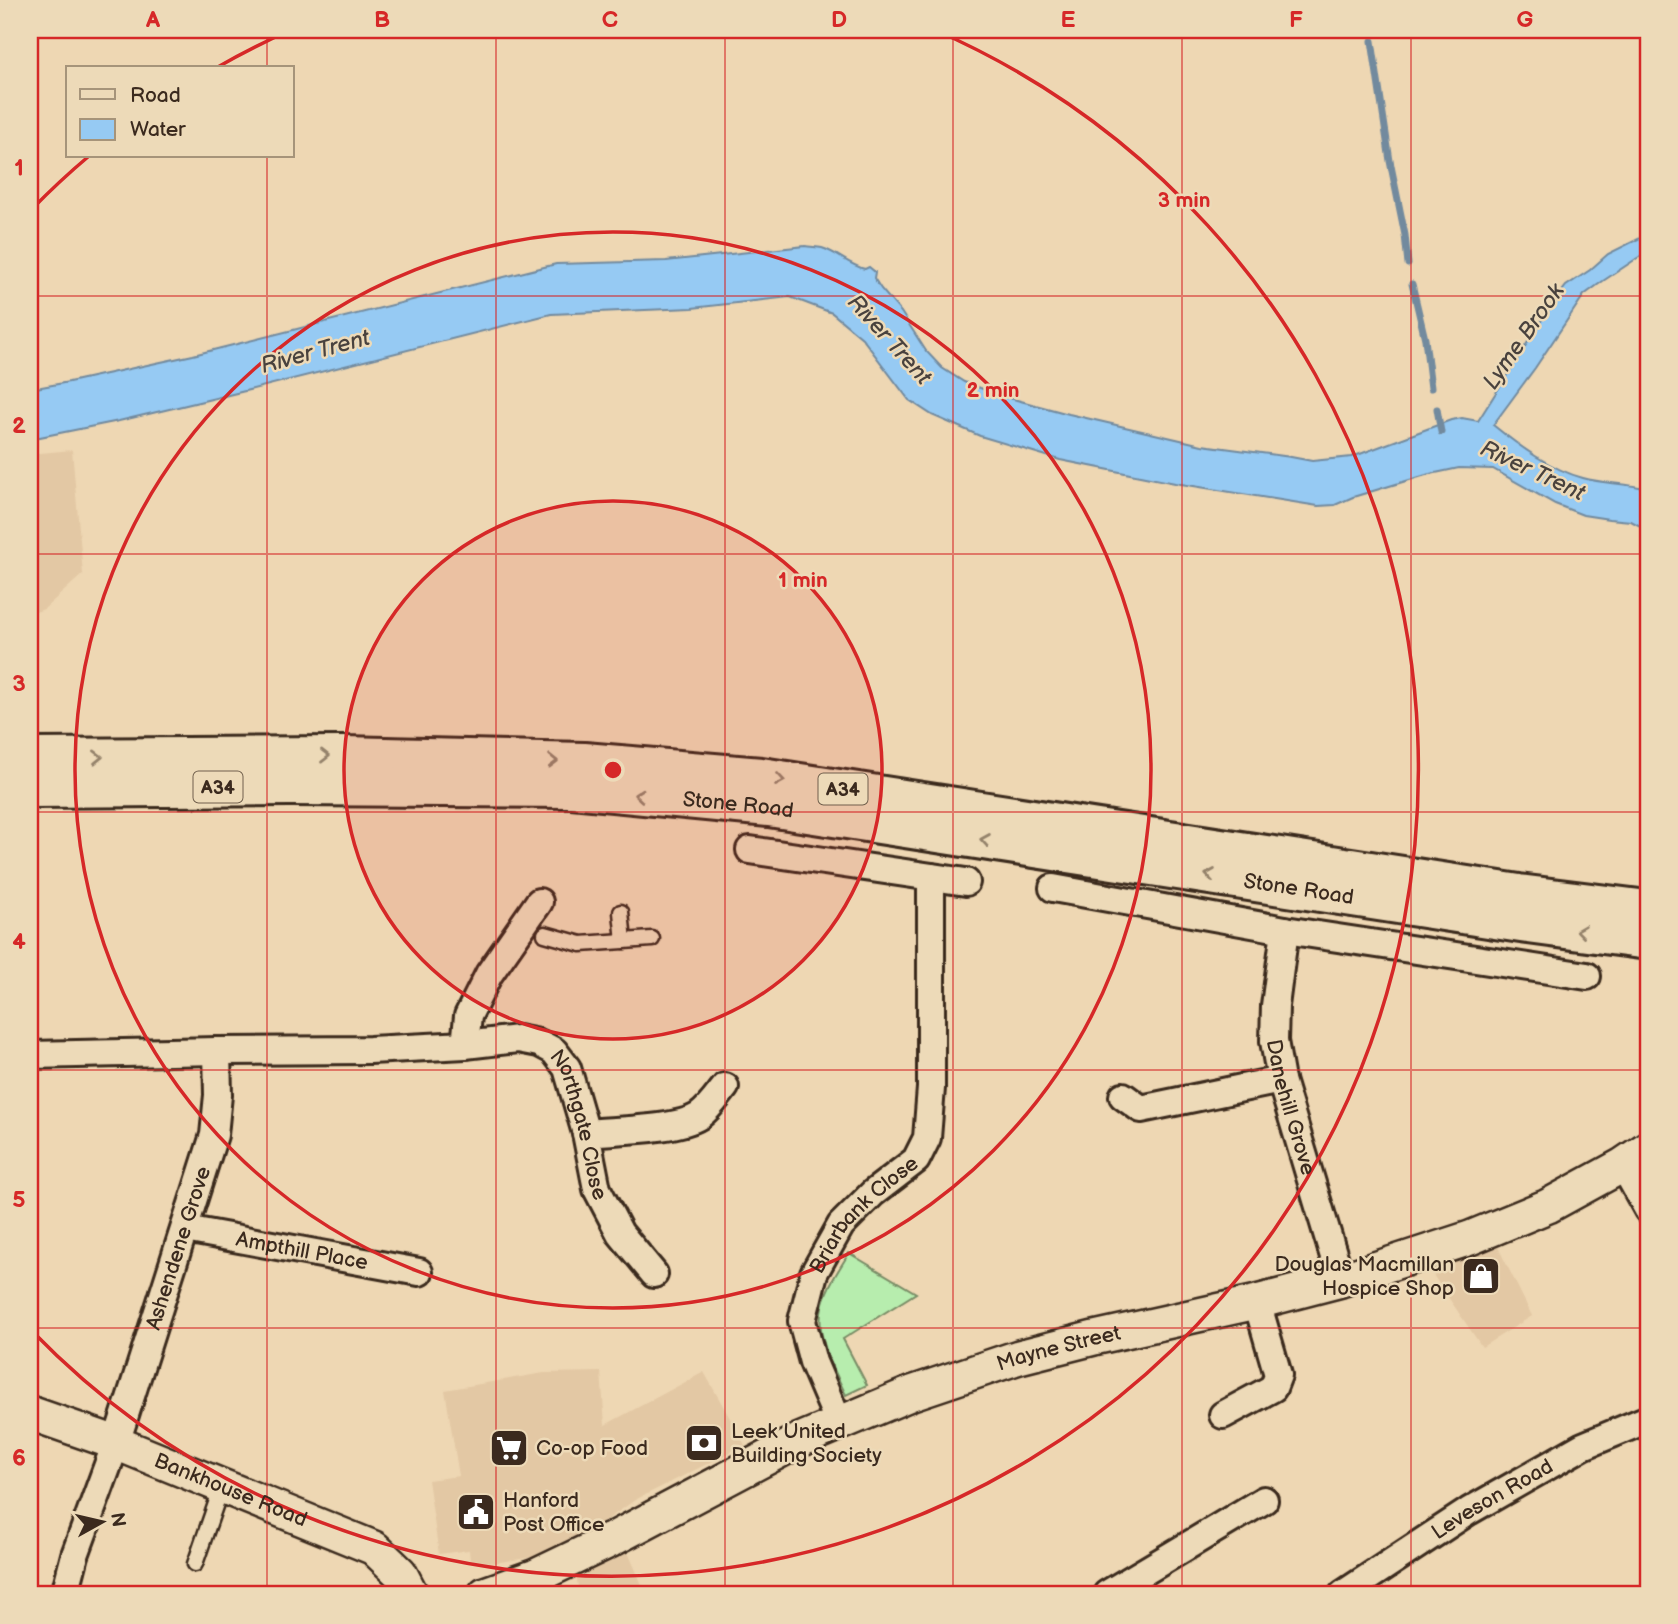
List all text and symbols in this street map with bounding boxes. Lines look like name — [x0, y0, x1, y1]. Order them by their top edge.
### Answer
text: A — [145, 6, 161, 34]
text: B — [374, 6, 390, 34]
text: C — [602, 6, 618, 34]
text: D — [831, 6, 847, 34]
text: E — [1061, 6, 1076, 34]
text: F — [1289, 6, 1303, 34]
text: G — [1517, 6, 1534, 34]
legend — [66, 66, 294, 158]
text: Road — [130, 83, 181, 108]
text: Water — [130, 117, 186, 142]
text: 1 — [14, 154, 24, 182]
text: 3 min — [1158, 188, 1210, 213]
water label: Lyme Brook — [1477, 278, 1571, 395]
water label: River Trent — [841, 289, 938, 391]
water label: River Trent — [257, 324, 374, 380]
text: 2 min — [966, 378, 1020, 403]
text: 2 — [12, 412, 26, 440]
water label: River Trent — [1476, 435, 1590, 508]
text: 1 min — [778, 568, 828, 593]
text: 3 — [12, 670, 26, 698]
one-way arrow — [321, 748, 331, 764]
one-way arrow — [93, 750, 104, 765]
one-way arrow — [548, 753, 559, 769]
centre of rings — [601, 758, 625, 782]
road number: A34 — [194, 772, 242, 802]
one-way arrow — [774, 772, 785, 787]
road number: A34 — [818, 774, 868, 804]
one-way arrow — [633, 787, 644, 802]
street label: Stone Road — [682, 787, 795, 824]
one-way arrow — [980, 833, 991, 848]
one-way arrow — [1204, 868, 1216, 883]
street label: Stone Road — [1242, 868, 1356, 910]
one-way arrow — [1575, 923, 1586, 938]
text: 4 — [12, 928, 26, 956]
street label: Danehill Grove — [1261, 1037, 1321, 1178]
street label: Northgate Close — [544, 1045, 613, 1205]
street label: Briarbank Close — [804, 1151, 923, 1278]
street label: Ashendene Grove — [141, 1163, 216, 1333]
text: 5 — [12, 1186, 26, 1214]
street label: Ampthill Place — [234, 1227, 370, 1275]
place label: Douglas Macmillan Hospice Shop — [1275, 1252, 1454, 1301]
shop icon: Douglas Macmillan Hospice Shop — [1460, 1255, 1502, 1297]
street label: Mayne Street — [994, 1320, 1123, 1377]
place label: Leek United Building Society — [731, 1419, 882, 1468]
bank icon: Leek United Building Society — [683, 1422, 725, 1464]
supermarket icon: Co-op Food — [488, 1427, 530, 1469]
place label: Co-op Food — [536, 1436, 648, 1461]
text: 6 — [12, 1444, 26, 1472]
street label: Bankhouse Road — [150, 1448, 311, 1532]
street label: Leveson Road — [1427, 1454, 1558, 1545]
north arrow — [66, 1488, 136, 1558]
place label: Hanford Post Office — [503, 1488, 604, 1537]
public building icon: Hanford Post Office — [455, 1491, 497, 1533]
text: N — [105, 1511, 130, 1529]

